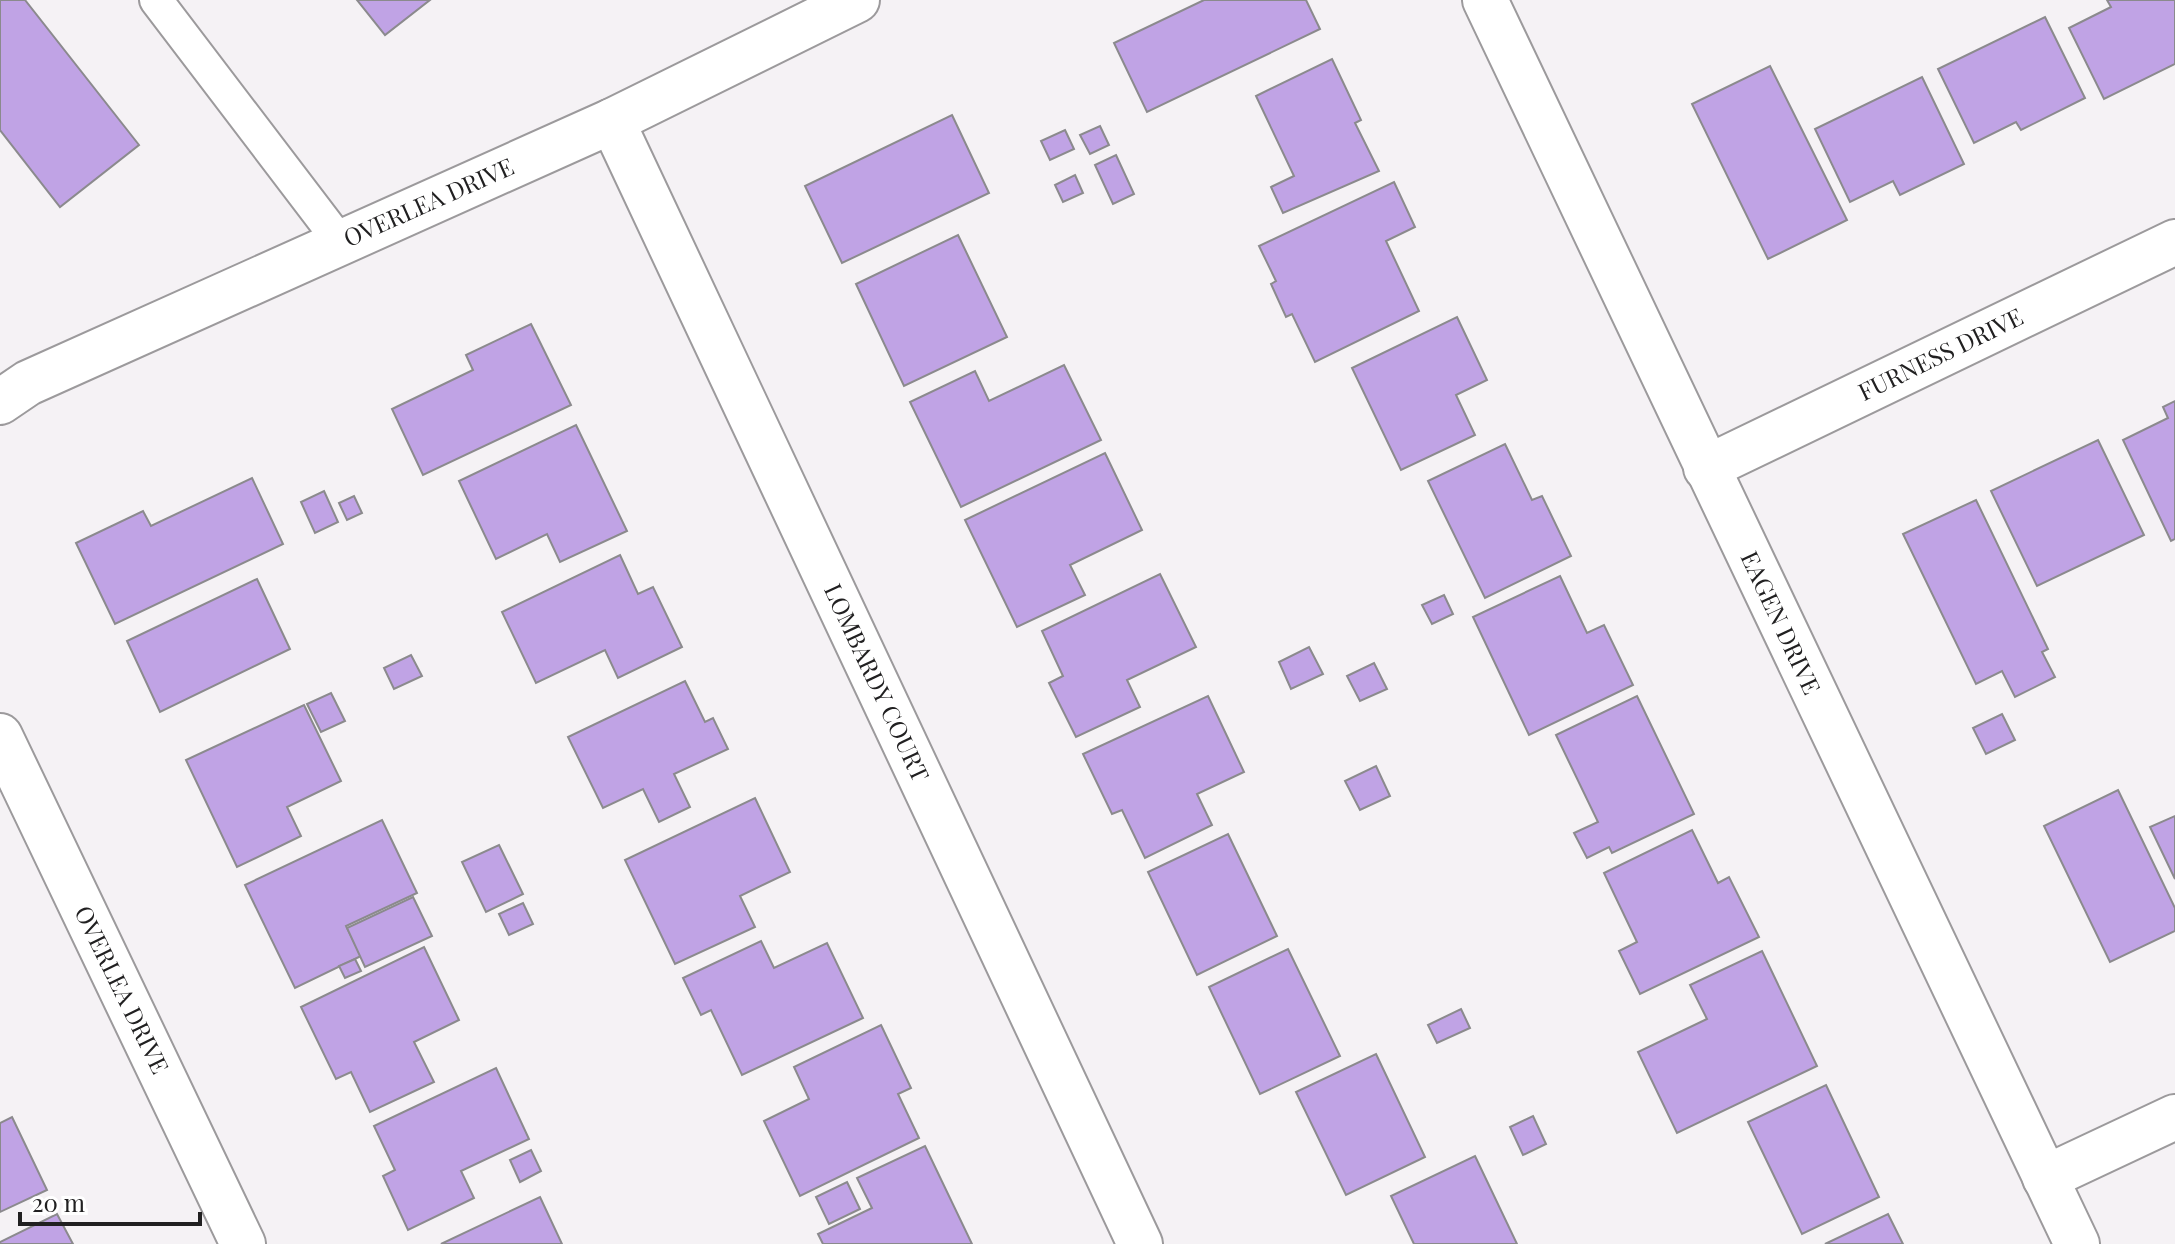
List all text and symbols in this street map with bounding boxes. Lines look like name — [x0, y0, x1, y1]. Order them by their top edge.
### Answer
street label: OVERLEA DRIVE — [338, 149, 518, 253]
street label: FURNESS DRIVE — [1852, 299, 2028, 407]
street label: EAGEN DRIVE — [1735, 545, 1829, 699]
street label: LOMBARDY COURT — [818, 578, 938, 786]
street label: OVERLEA DRIVE — [68, 900, 177, 1078]
scale bar — [20, 1176, 200, 1226]
text: 20 m — [32, 1186, 85, 1218]

